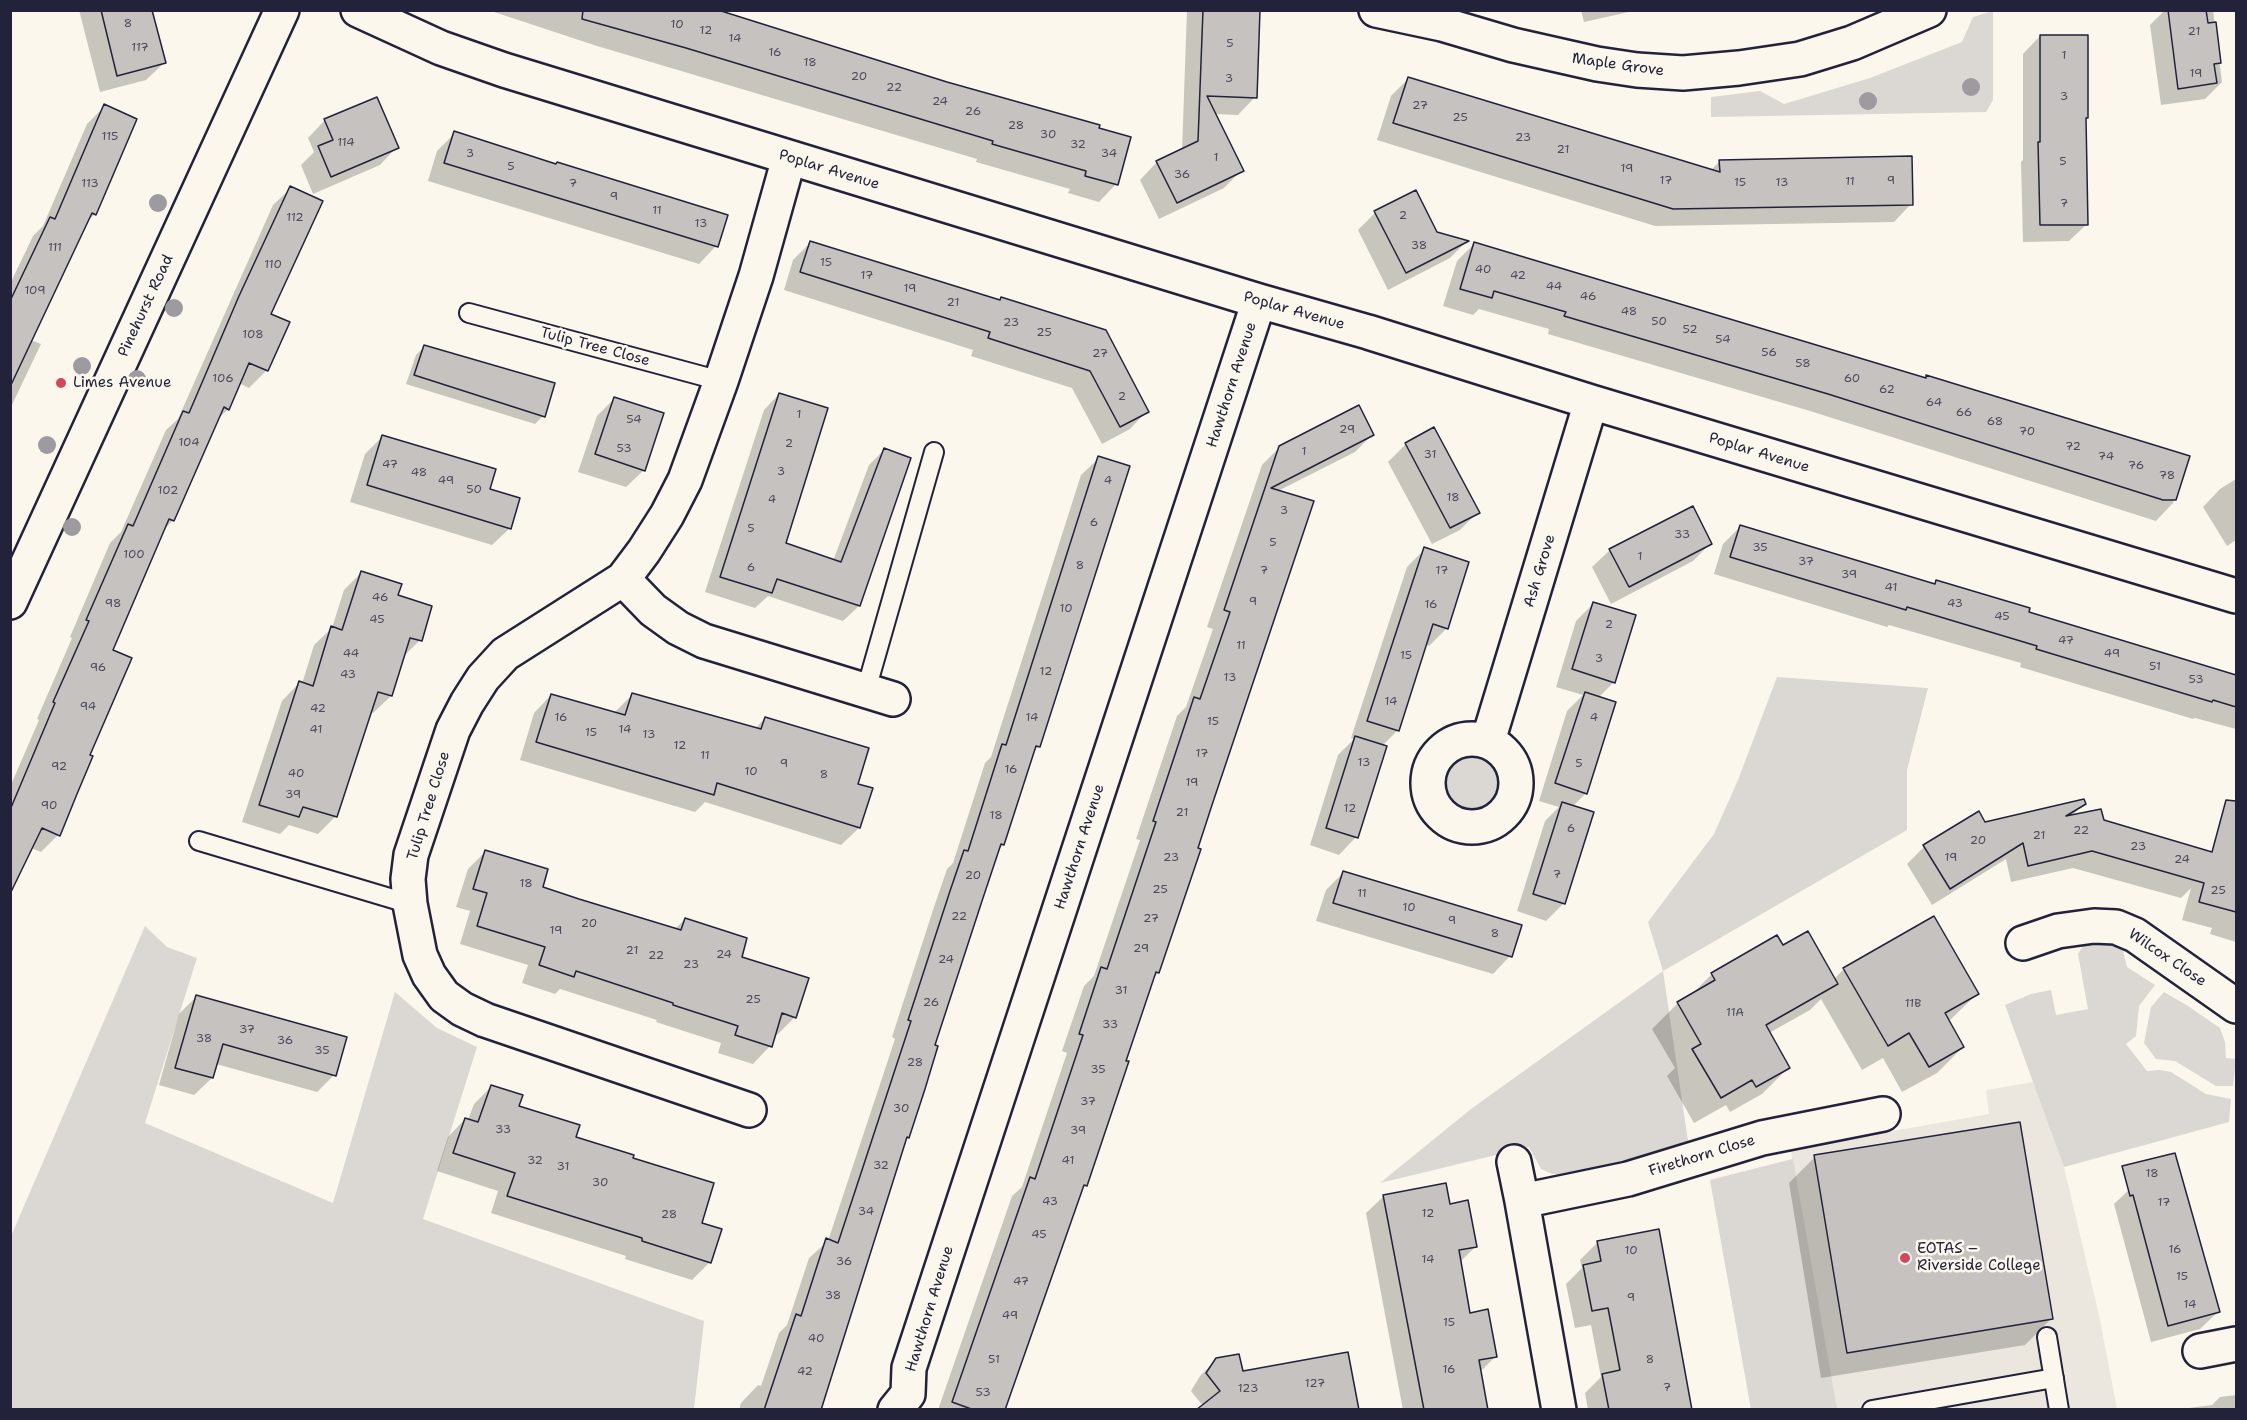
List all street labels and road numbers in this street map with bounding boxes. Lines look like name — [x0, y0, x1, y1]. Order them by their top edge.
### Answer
street label: Maple Grove — [1571, 50, 1665, 80]
street label: Poplar Avenue — [776, 146, 882, 194]
street label: Pinehurst Road — [114, 252, 178, 360]
street label: Poplar Avenue — [1241, 288, 1347, 334]
street label: Hawthorn Avenue — [1203, 320, 1261, 450]
street label: Tulip Tree Close — [538, 324, 652, 370]
street label: Poplar Avenue — [1706, 429, 1812, 477]
street label: Ash Grove — [1520, 532, 1560, 610]
street label: Tulip Tree Close — [404, 749, 454, 863]
street label: Hawthorn Avenue — [1051, 782, 1109, 912]
street label: Wilcox Close — [2125, 925, 2209, 991]
street label: Firethorn Close — [1647, 1131, 1757, 1181]
street label: Hawthorn Avenue — [902, 1244, 958, 1374]

